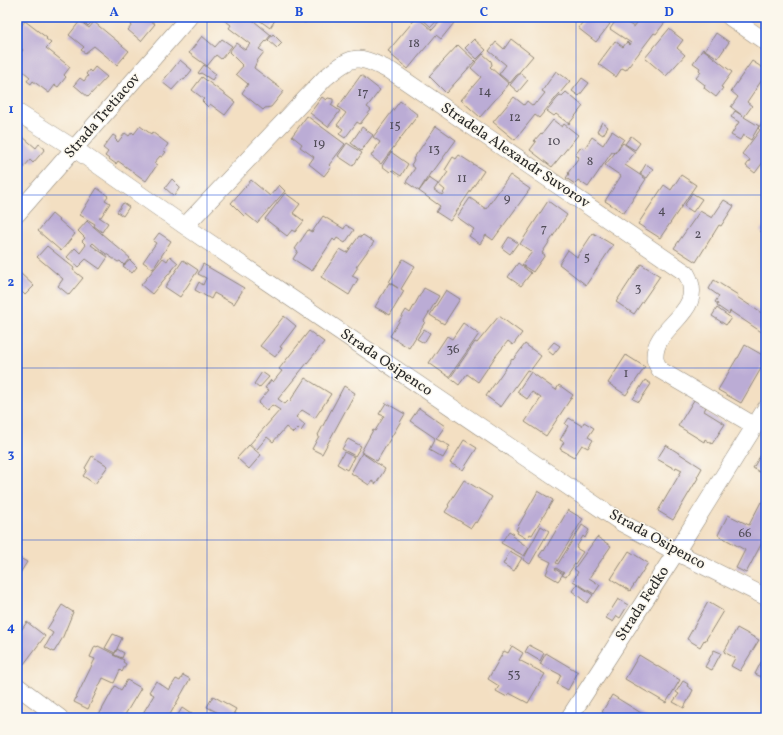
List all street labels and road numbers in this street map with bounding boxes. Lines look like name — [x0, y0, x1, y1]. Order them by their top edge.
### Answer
street label: Strada Tretiacov — [60, 69, 146, 163]
street label: Stradela Alexandr Suvorov — [436, 98, 594, 214]
street label: Strada Osipenco — [336, 324, 436, 402]
street label: Strada Osipenco — [605, 505, 709, 575]
street label: Strada Fedko — [611, 562, 675, 646]

